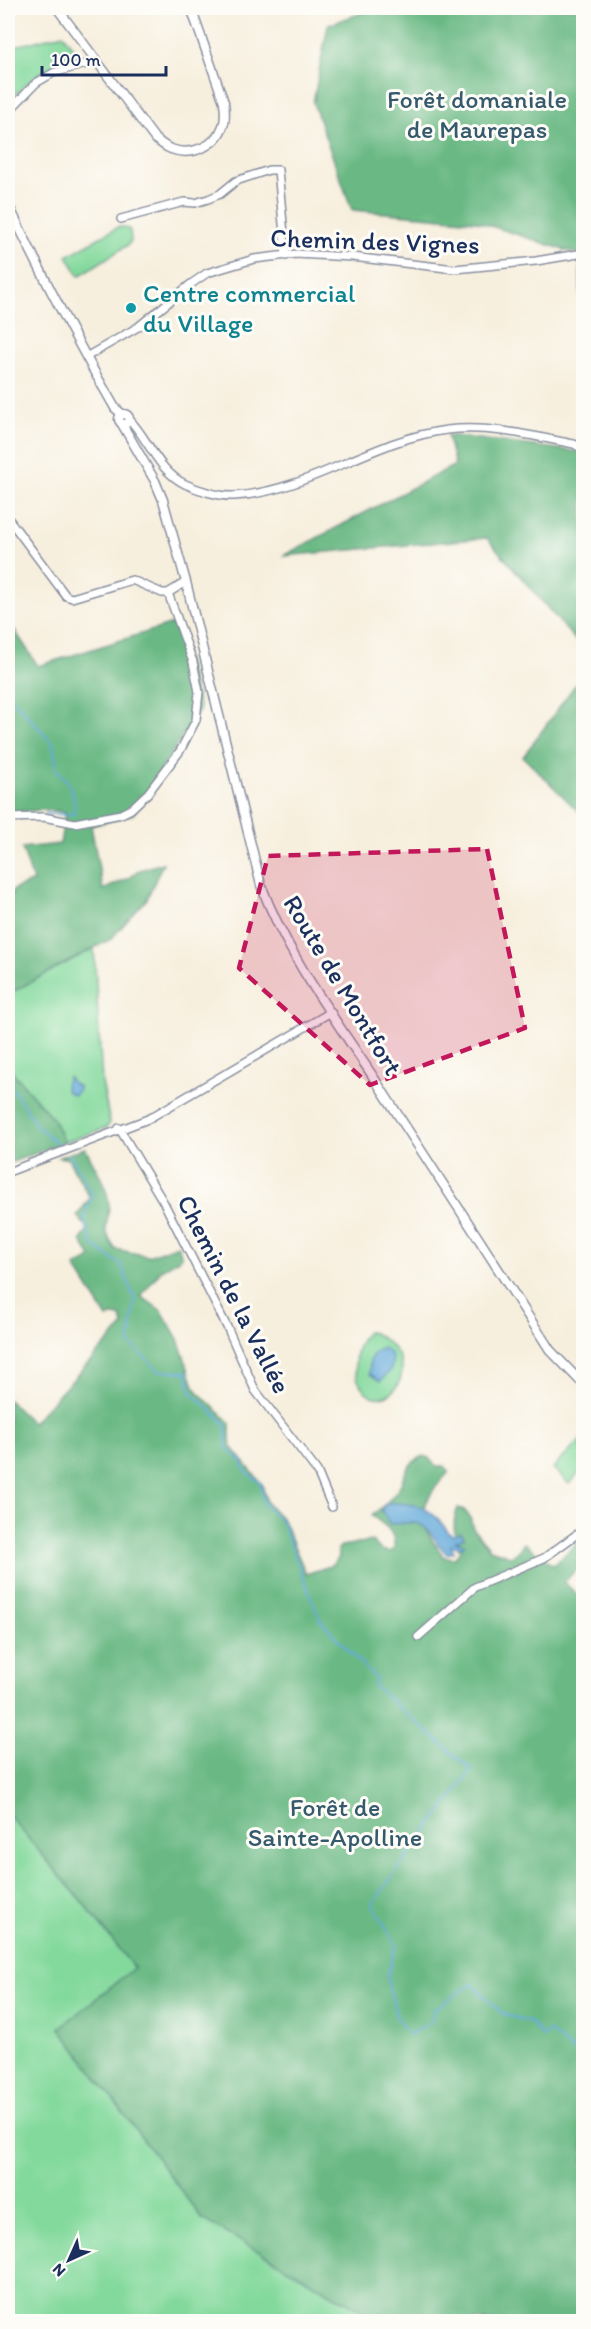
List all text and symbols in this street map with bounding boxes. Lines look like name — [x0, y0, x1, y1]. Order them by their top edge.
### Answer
scale bar — [42, 39, 166, 77]
text: 100 m — [51, 49, 101, 71]
park label: Forêt domaniale de Maurepas — [387, 83, 567, 145]
street label: Chemin des Vignes — [270, 221, 480, 261]
place label: Centre commercial du Village — [143, 277, 355, 339]
marker: Centre commercial du Village — [124, 301, 138, 315]
street label: Route de Montfort — [277, 889, 410, 1081]
street label: Chemin de la Vallée — [170, 1189, 298, 1399]
park label: Forêt de Sainte-Apolline — [248, 1791, 422, 1853]
north arrow — [39, 2230, 99, 2290]
text: N — [48, 2260, 69, 2281]

